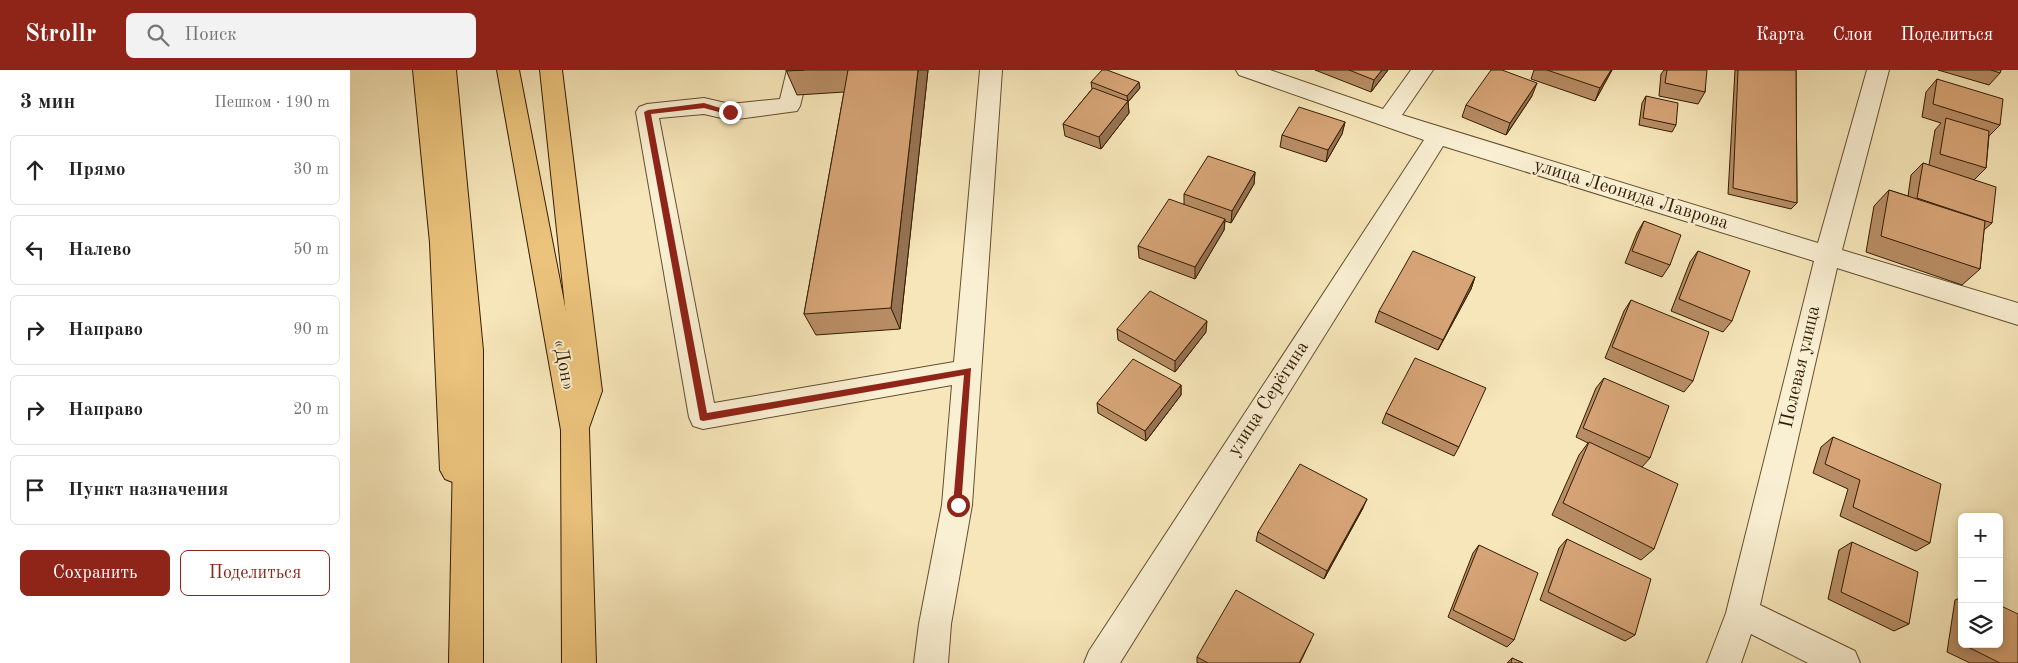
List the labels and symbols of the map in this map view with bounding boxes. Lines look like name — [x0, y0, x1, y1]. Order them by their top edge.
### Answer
route end — [719, 101, 742, 124]
street label: улица Леонида Лаврова — [1531, 156, 1731, 234]
street label: Полевая улица — [1778, 303, 1824, 430]
street label: «Дон» — [549, 338, 577, 392]
street label: улица Серёгина — [1225, 338, 1313, 460]
route start — [947, 494, 970, 517]

